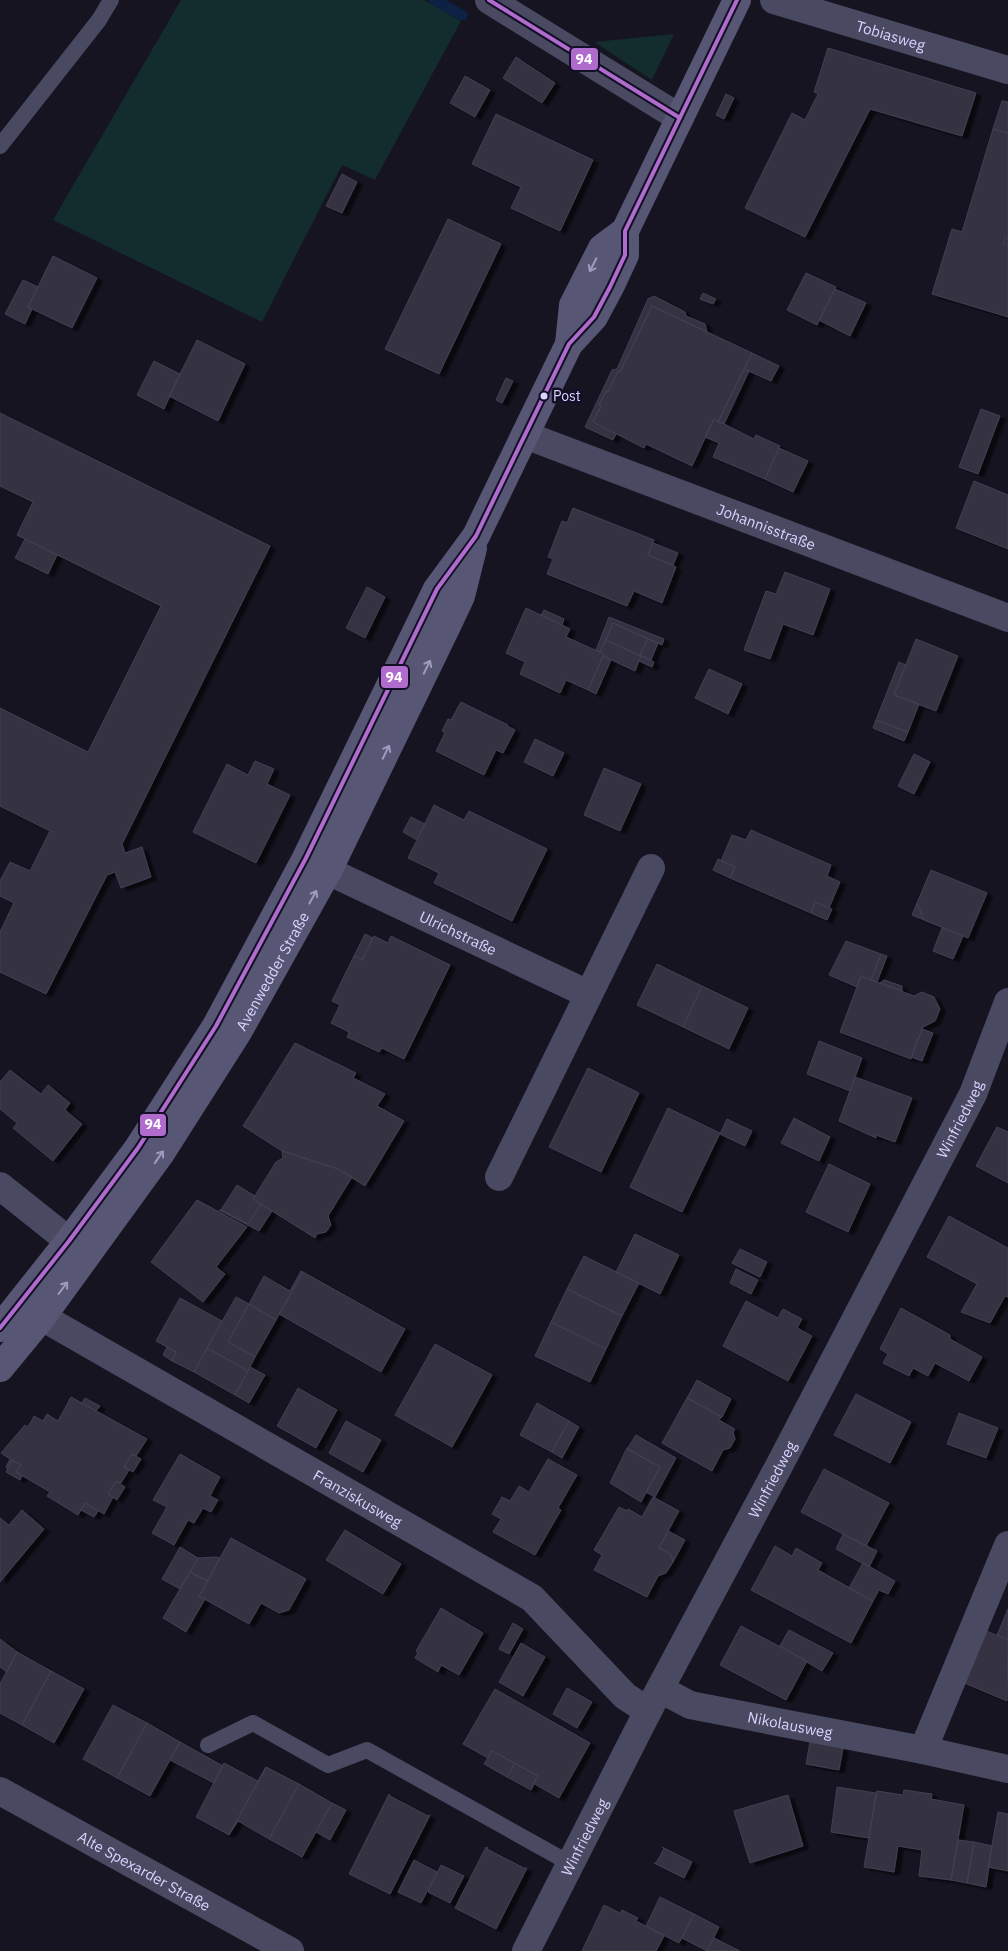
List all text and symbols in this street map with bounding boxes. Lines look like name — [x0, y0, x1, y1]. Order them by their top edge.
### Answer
street label: Tobiasweg — [854, 16, 928, 54]
line badge: 94 — [570, 47, 599, 71]
text: 94 — [576, 50, 592, 68]
one-way arrow — [588, 258, 598, 273]
place label: Post — [553, 387, 581, 405]
marker: Post — [539, 391, 549, 401]
street label: Johannisstraße — [714, 499, 818, 554]
one-way arrow — [423, 660, 432, 675]
line badge: 94 — [380, 665, 409, 689]
text: 94 — [386, 668, 402, 686]
one-way arrow — [382, 745, 391, 760]
one-way arrow — [309, 890, 318, 905]
street label: Ulrichstraße — [416, 906, 500, 959]
street label: Avenwedder Straße — [231, 908, 313, 1034]
street label: Winfriedweg — [932, 1078, 987, 1161]
line badge: 94 — [139, 1113, 167, 1137]
text: 94 — [145, 1115, 161, 1133]
one-way arrow — [154, 1150, 164, 1164]
one-way arrow — [58, 1281, 68, 1295]
street label: Winfriedweg — [744, 1437, 800, 1521]
street label: Franziskusweg — [310, 1465, 406, 1531]
street label: Nikolausweg — [746, 1707, 834, 1742]
street label: Winfriedweg — [556, 1795, 612, 1879]
street label: Alte Spexarder Straße — [75, 1827, 214, 1915]

